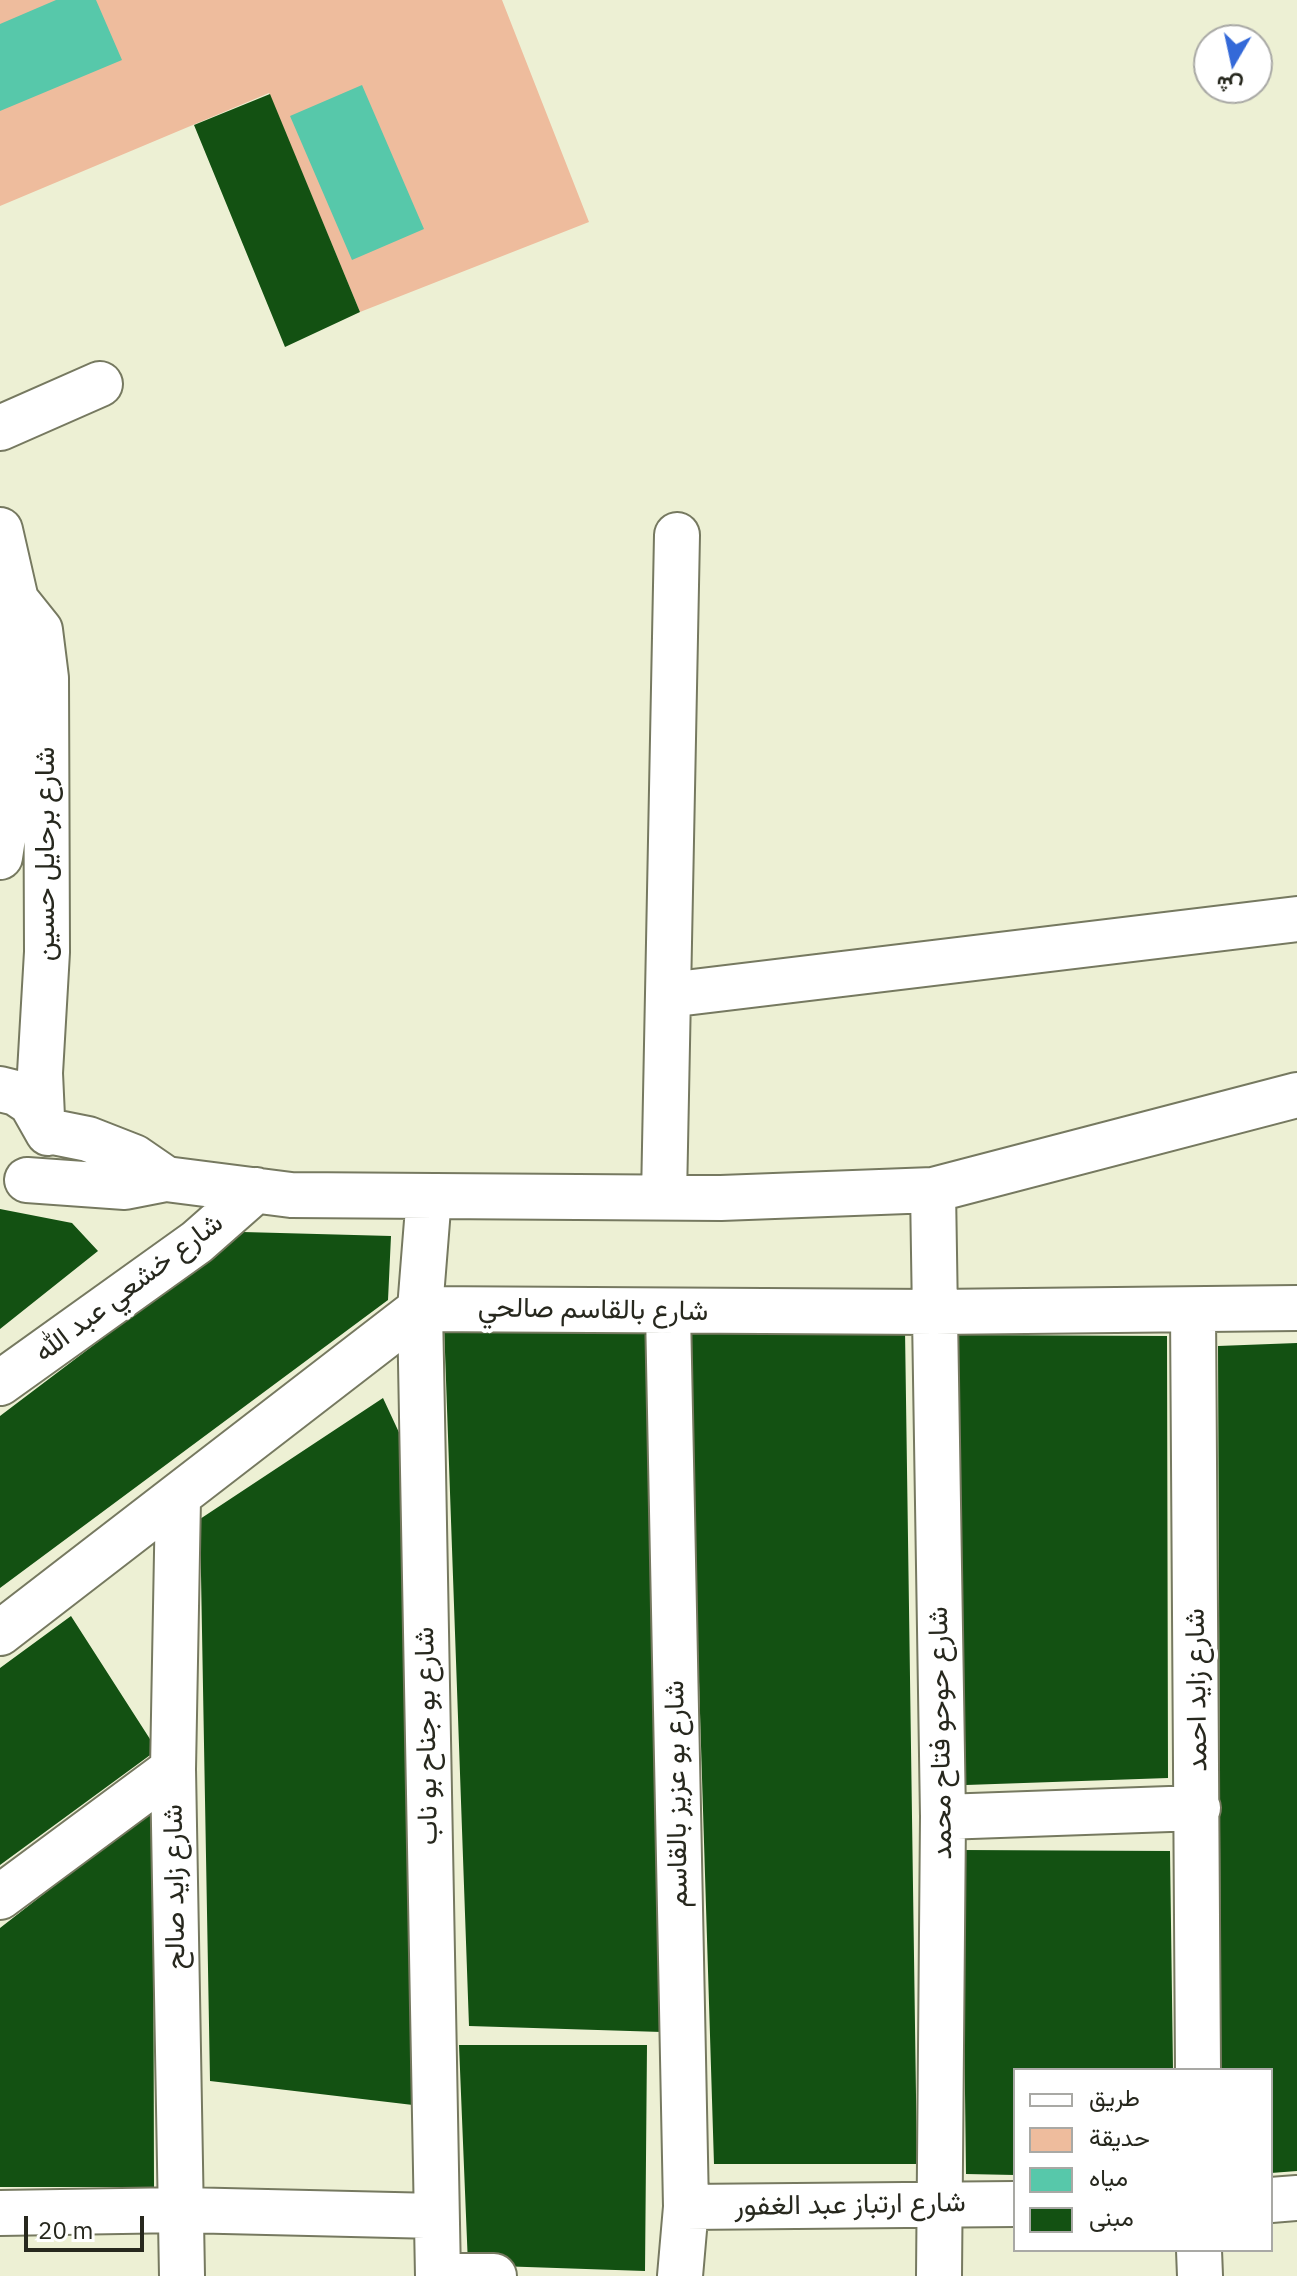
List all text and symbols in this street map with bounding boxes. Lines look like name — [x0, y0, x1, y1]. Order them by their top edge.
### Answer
north arrow — [1193, 24, 1273, 104]
text: ش — [1214, 70, 1245, 103]
street label: شارع برحايل حسين — [29, 747, 63, 961]
street label: شارع خشعي عبد الله — [28, 1206, 230, 1370]
street label: شارع بالقاسم صالحي — [478, 1291, 708, 1329]
street label: شارع حوحو فتاح محمد — [922, 1606, 960, 1860]
street label: شارع زايد احمد — [1179, 1608, 1215, 1772]
street label: شارع بو جناح بو ناب — [408, 1627, 446, 1845]
street label: شارع بو عزيز بالقاسم — [658, 1680, 696, 1908]
street label: شارع زايد صالح — [157, 1804, 193, 1970]
legend — [1013, 2068, 1273, 2252]
text: طريق — [1089, 2081, 1140, 2113]
text: حديقة — [1089, 2121, 1150, 2153]
text: مياه — [1089, 2161, 1128, 2193]
street label: شارع ارتباز عبد الغفور — [734, 2186, 966, 2224]
scale bar — [28, 2200, 148, 2250]
text: مبنى — [1089, 2201, 1134, 2233]
text: 20 m — [38, 2214, 93, 2246]

